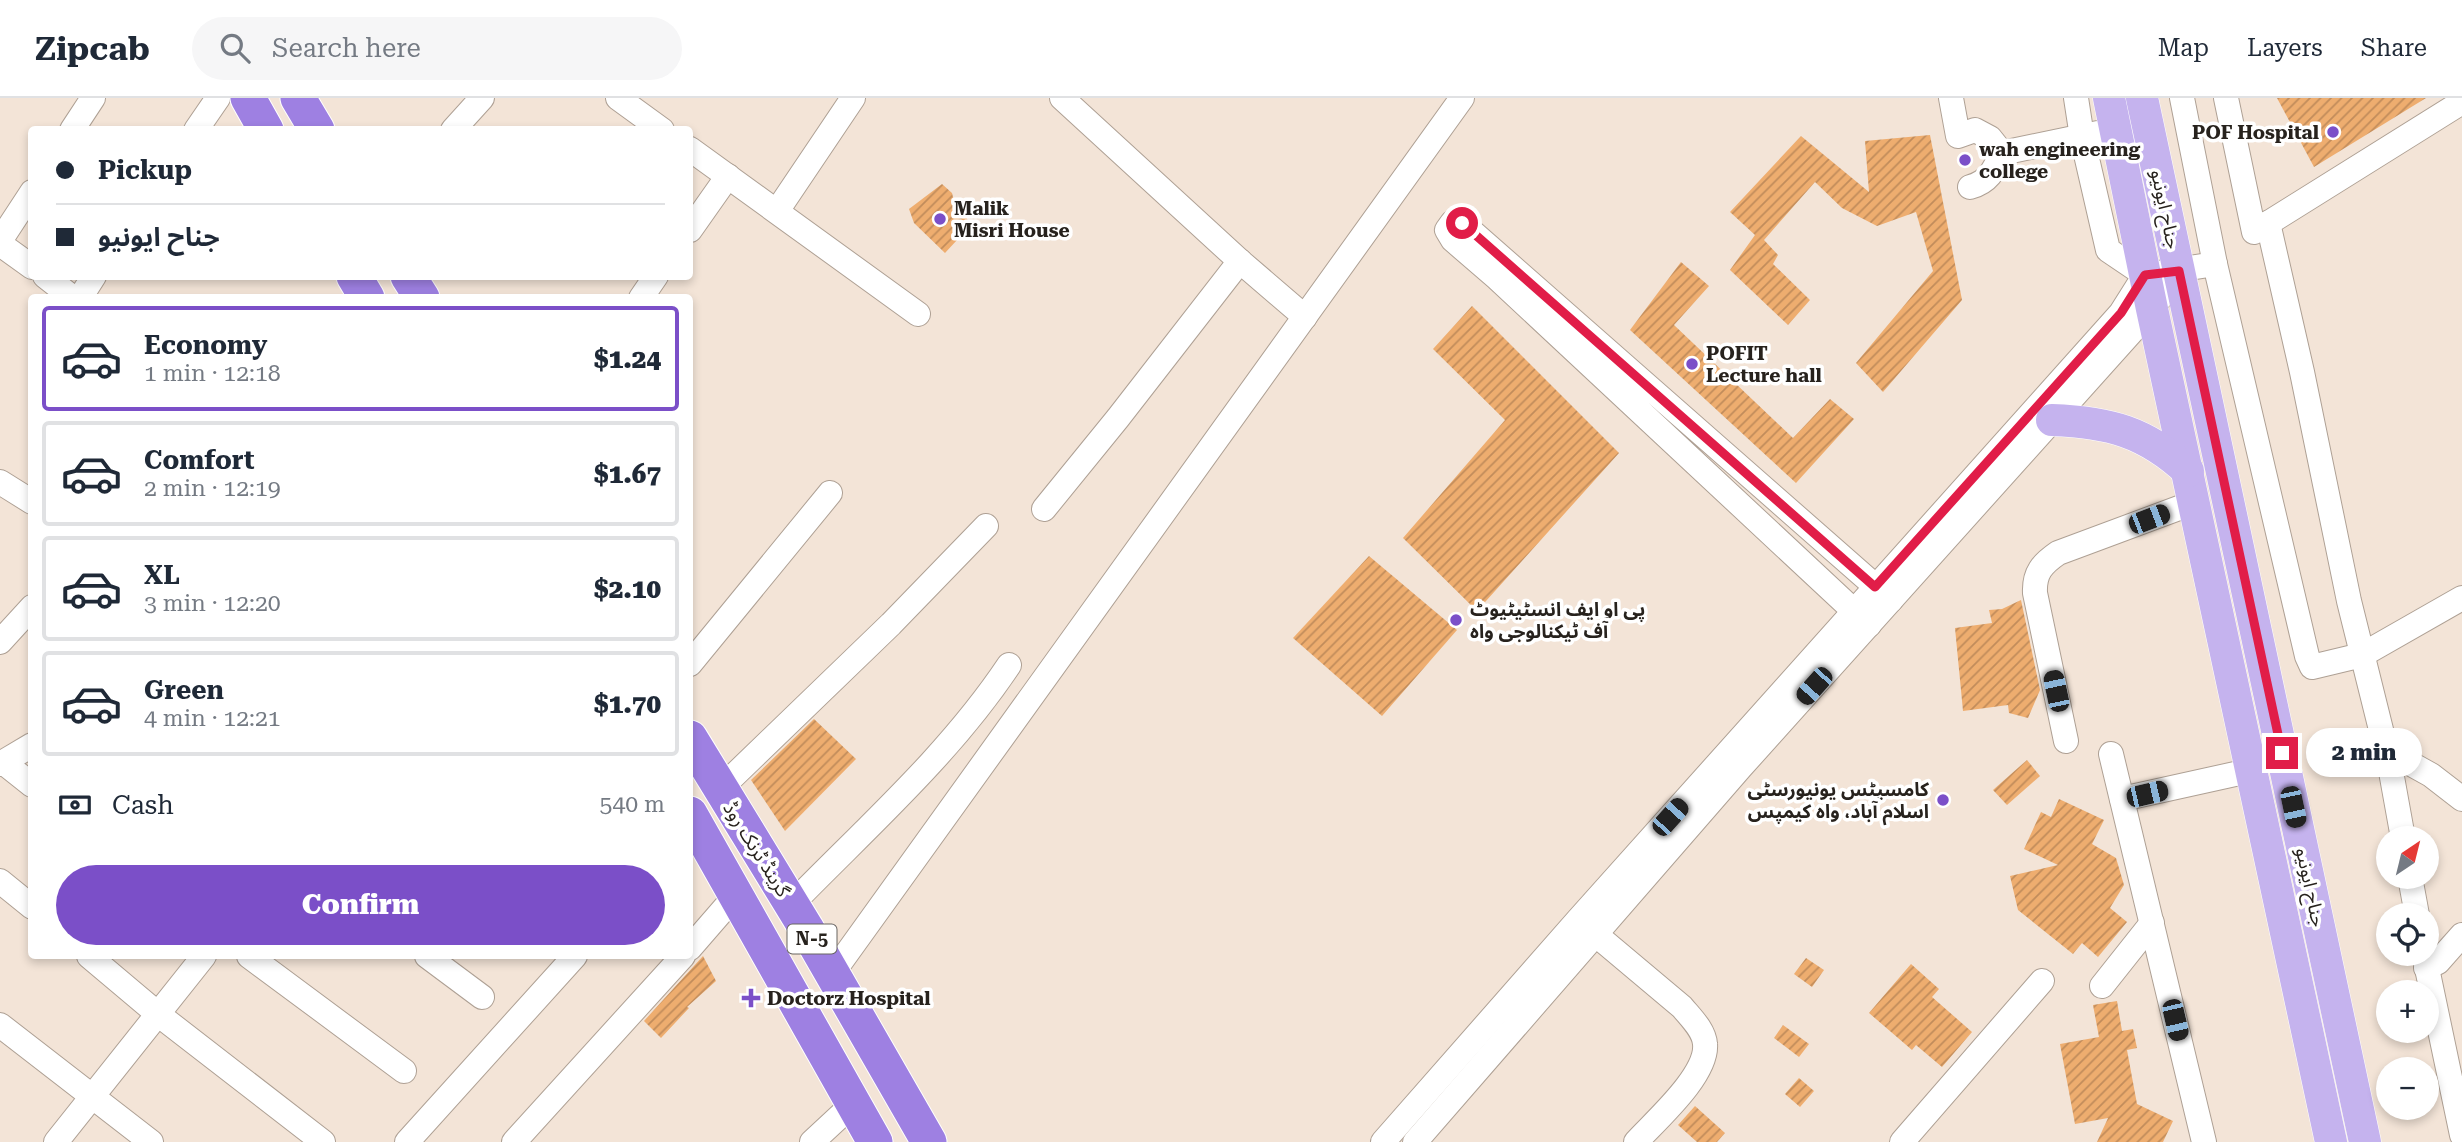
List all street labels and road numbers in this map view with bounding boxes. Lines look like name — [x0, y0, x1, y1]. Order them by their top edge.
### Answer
street label: جناح ایونیو — [2144, 167, 2185, 251]
street label: گرینڈ ٹرنک روڈ — [718, 798, 795, 902]
street label: جناح ایونیو — [2289, 845, 2330, 929]
road number: N-5 — [788, 924, 836, 954]

